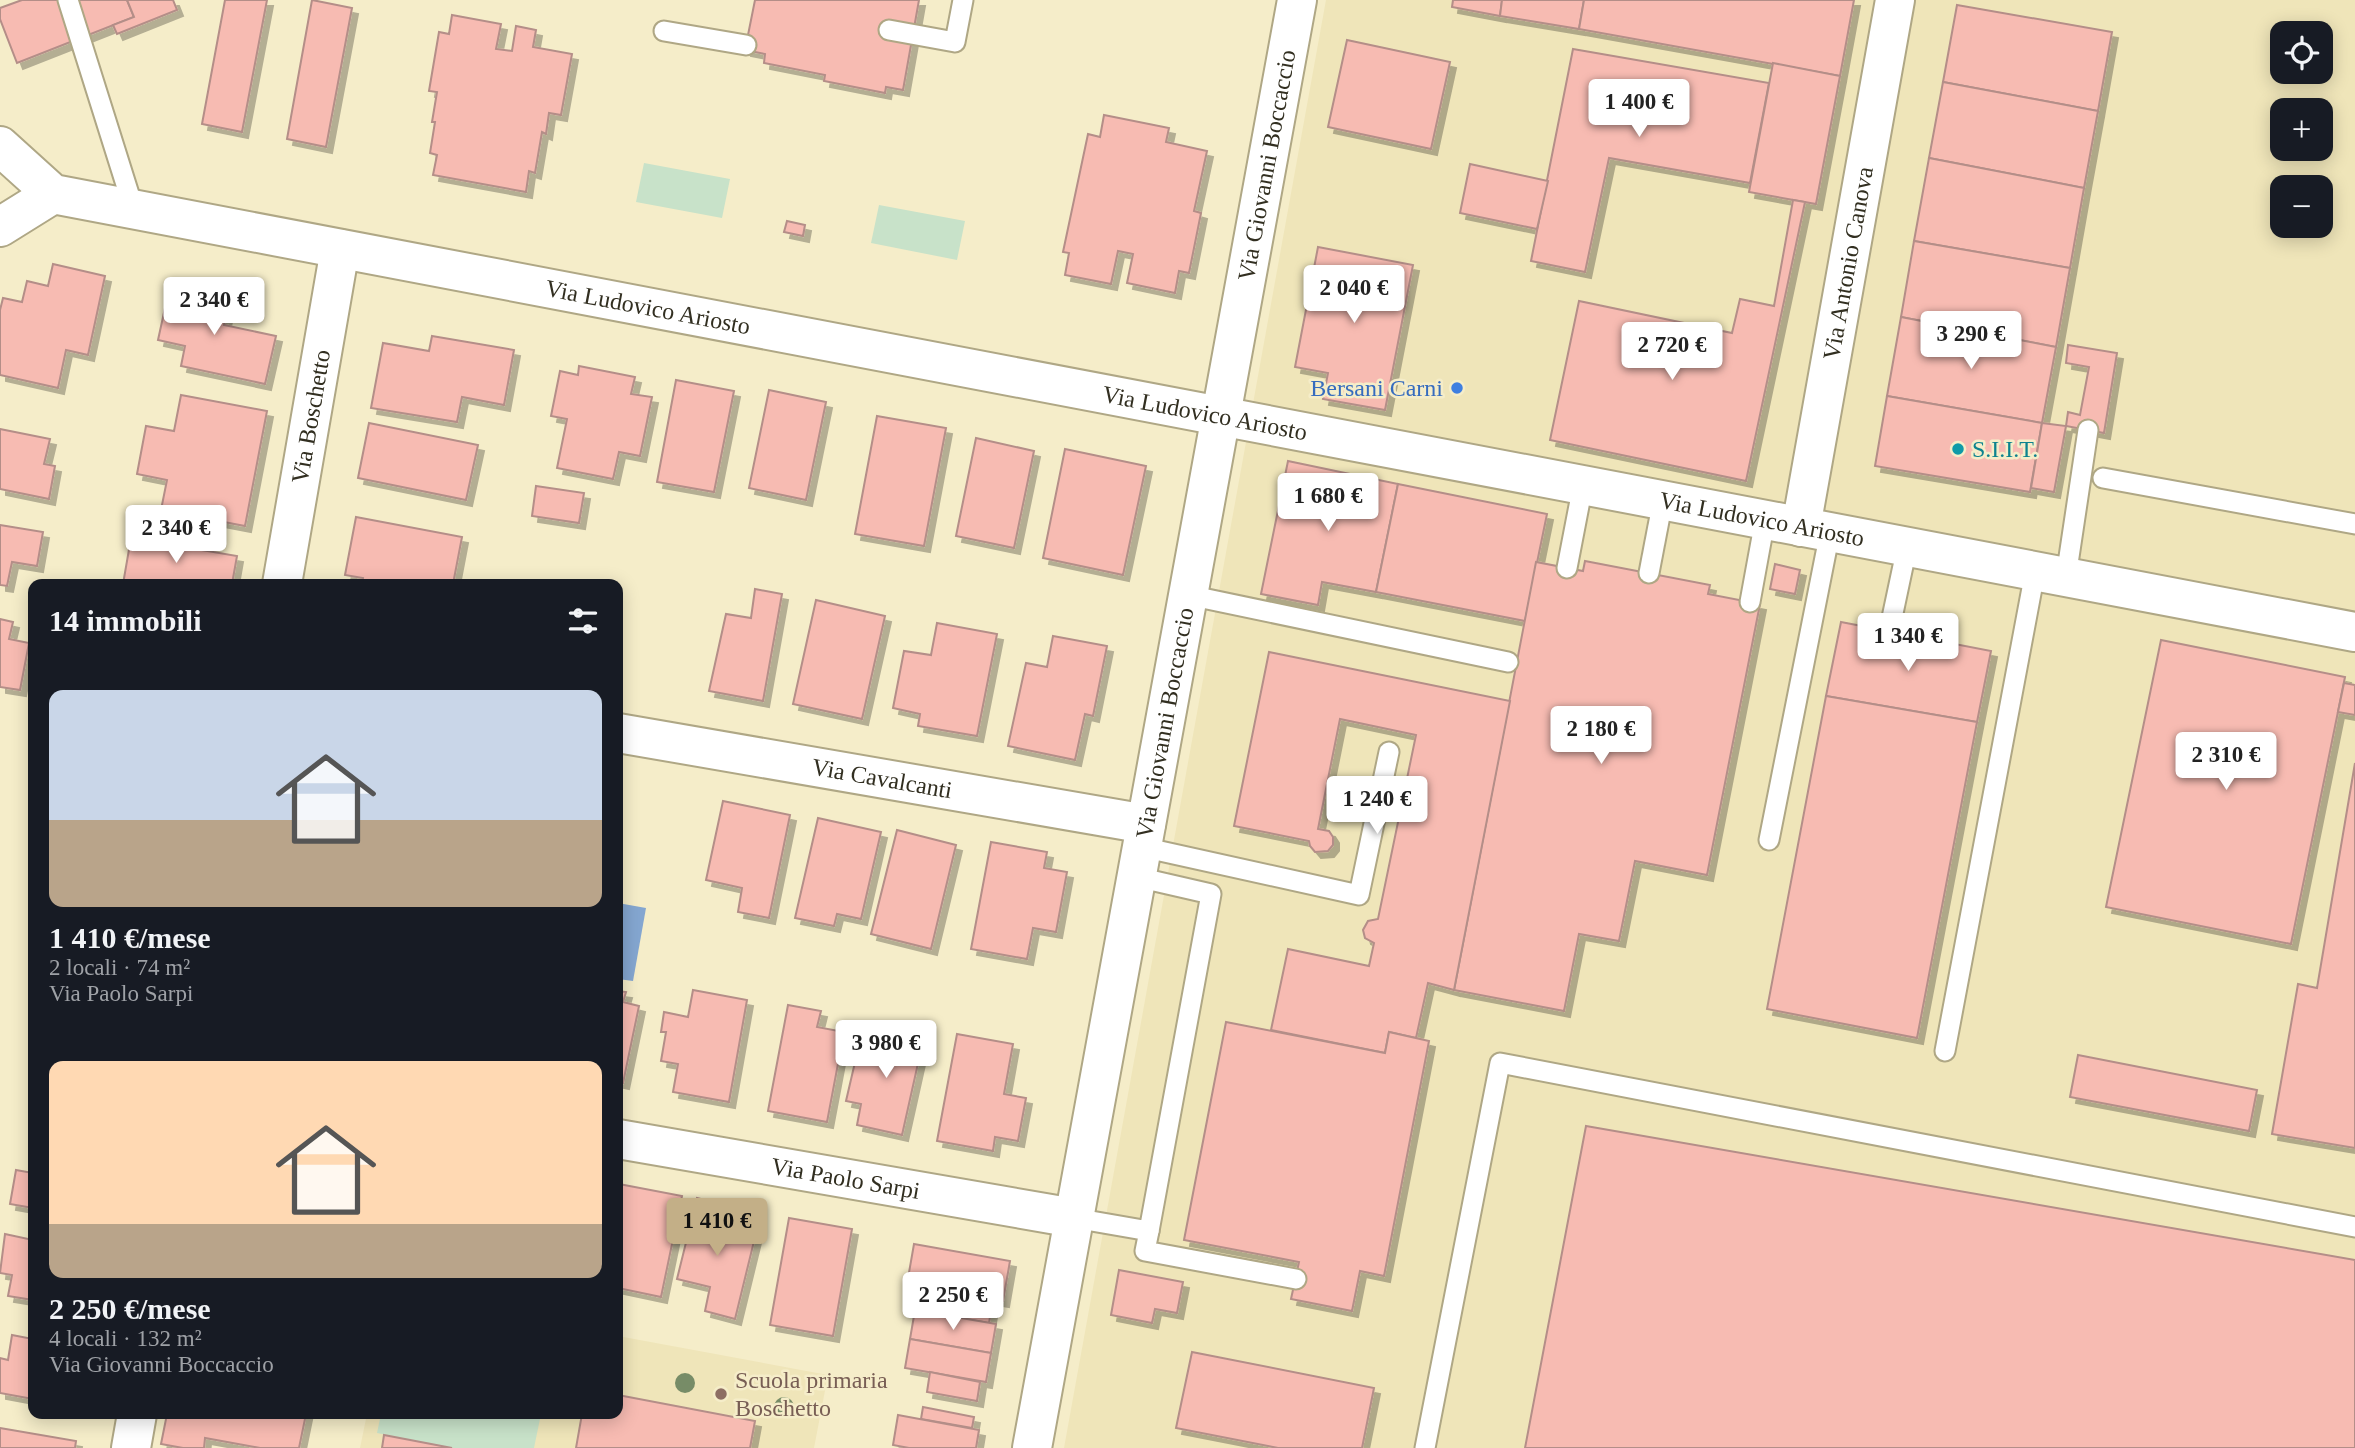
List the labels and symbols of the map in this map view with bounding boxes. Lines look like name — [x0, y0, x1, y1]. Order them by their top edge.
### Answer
street label: Via Giovanni Boccaccio — [1233, 48, 1301, 283]
pin: 1 400 € — [1574, 80, 1704, 139]
street label: Via Antonio Canova — [1818, 164, 1878, 362]
pin: 2 040 € — [1289, 266, 1419, 325]
street label: Via Ludovico Ariosto — [543, 275, 752, 339]
pin: 2 340 € — [149, 278, 279, 337]
pin: 3 290 € — [1906, 312, 2036, 371]
pin: 2 720 € — [1607, 322, 1737, 382]
street label: Via Boschetto — [287, 348, 335, 485]
place label: Bersani Carni — [1310, 375, 1443, 401]
marker: Bersani Carni — [1449, 380, 1465, 396]
street label: Via Ludovico Ariosto — [1100, 381, 1309, 445]
place label: S.I.I.T. — [1972, 436, 2038, 462]
marker: S.I.I.T. — [1950, 441, 1966, 457]
pin: 1 680 € — [1263, 474, 1393, 533]
street label: Via Ludovico Ariosto — [1657, 487, 1866, 551]
pin: 2 340 € — [111, 505, 241, 565]
street label: Via Giovanni Boccaccio — [1131, 605, 1199, 841]
pin: 1 340 € — [1843, 614, 1973, 673]
pin: 2 180 € — [1536, 706, 1666, 766]
pin: 2 310 € — [2161, 732, 2291, 792]
street label: Via Cavalcanti — [810, 754, 955, 803]
pin: 1 240 € — [1312, 776, 1442, 836]
pin: 3 980 € — [821, 1020, 951, 1080]
street label: Via Paolo Sarpi — [769, 1153, 922, 1204]
pin: 1 410 € — [652, 1198, 782, 1258]
pin: 2 250 € — [888, 1272, 1018, 1332]
place label: Scuola primaria Boschetto — [735, 1367, 888, 1421]
marker: Scuola primaria Boschetto — [713, 1386, 729, 1402]

